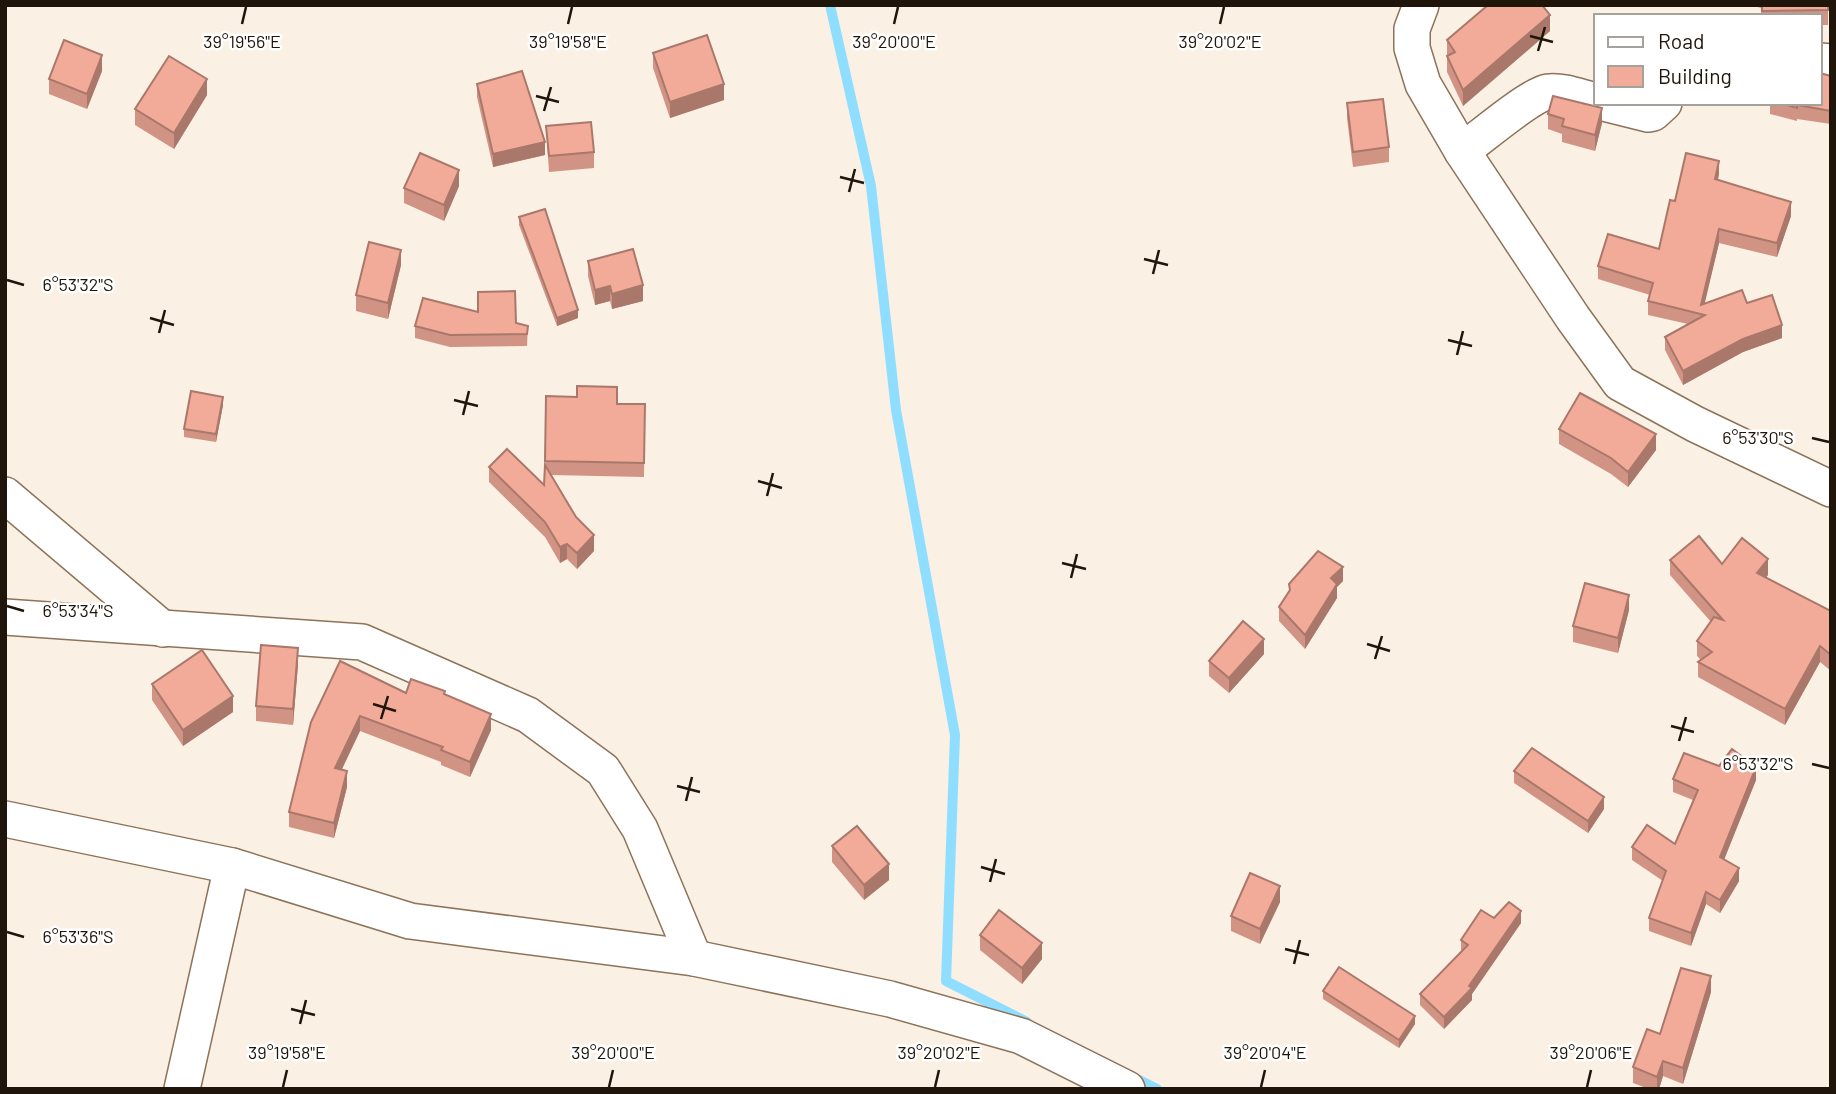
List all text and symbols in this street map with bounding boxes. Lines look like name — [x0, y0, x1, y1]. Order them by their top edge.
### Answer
legend — [1594, 14, 1822, 105]
text: Road — [1658, 28, 1704, 53]
text: 39°19'56"E — [203, 30, 281, 52]
text: 39°19'58"E — [529, 30, 607, 52]
text: 39°20'00"E — [852, 30, 936, 52]
text: 39°20'02"E — [1178, 30, 1262, 52]
text: Building — [1658, 63, 1732, 88]
text: 6°53'32"S — [42, 273, 114, 295]
text: 6°53'30"S — [1722, 426, 1794, 448]
text: 6°53'34"S — [42, 599, 114, 621]
text: 6°53'32"S — [1722, 752, 1794, 774]
text: 6°53'36"S — [43, 925, 113, 947]
text: 39°19'58"E — [248, 1041, 326, 1063]
text: 39°20'00"E — [571, 1041, 655, 1063]
text: 39°20'02"E — [897, 1041, 981, 1063]
text: 39°20'04"E — [1223, 1041, 1307, 1063]
text: 39°20'06"E — [1550, 1041, 1632, 1063]

